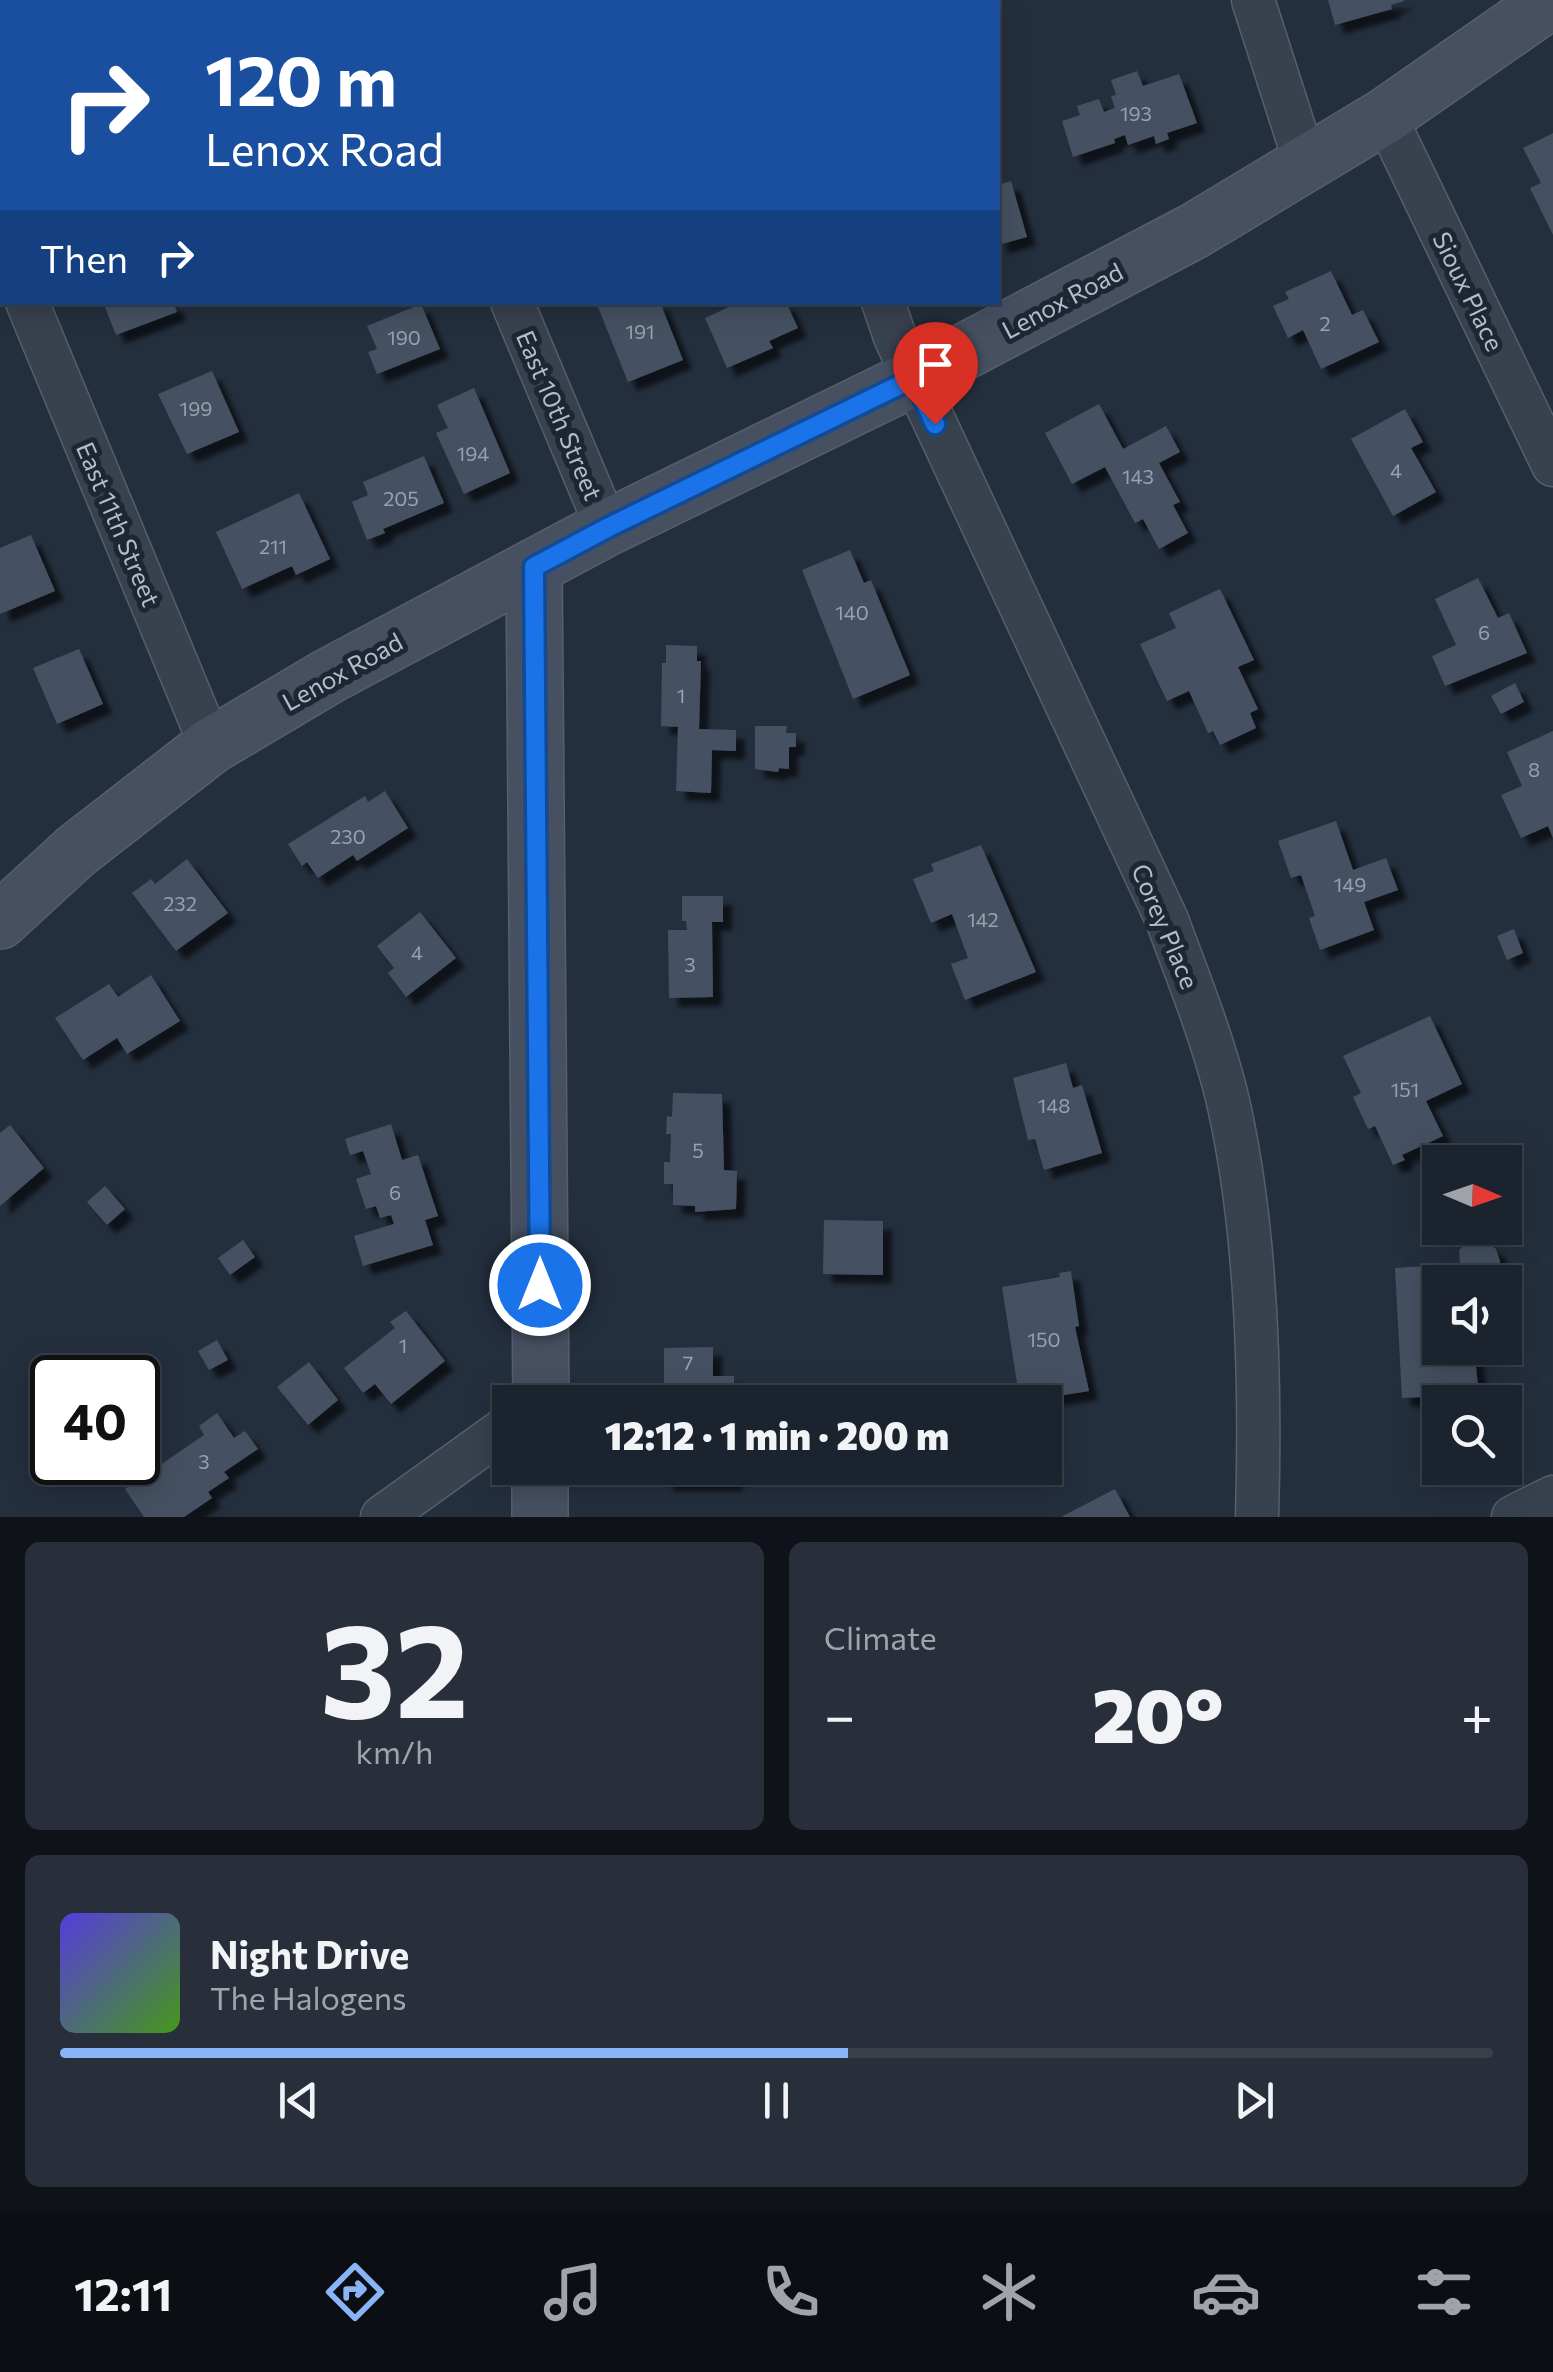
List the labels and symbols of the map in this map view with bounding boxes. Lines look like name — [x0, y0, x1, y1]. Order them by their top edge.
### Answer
house number: 193 — [1120, 101, 1152, 125]
street label: Sioux Place — [1427, 227, 1511, 355]
street label: Lenox Road — [996, 256, 1128, 344]
house number: 2 — [1319, 311, 1331, 335]
house number: 191 — [625, 319, 655, 343]
pin — [893, 322, 978, 425]
house number: 190 — [387, 325, 421, 349]
street label: East 10th Street — [511, 326, 609, 504]
house number: 199 — [180, 396, 212, 420]
street label: East 11th Street — [71, 437, 167, 611]
house number: 194 — [457, 441, 489, 465]
house number: 4 — [1390, 458, 1402, 482]
house number: 143 — [1122, 464, 1154, 488]
house number: 205 — [383, 486, 419, 510]
house number: 211 — [259, 534, 287, 558]
house number: 140 — [835, 600, 869, 624]
house number: 6 — [1478, 620, 1490, 644]
street label: Lenox Road — [277, 626, 407, 716]
house number: 1 — [677, 683, 685, 707]
house number: 8 — [1528, 757, 1540, 781]
house number: 230 — [330, 824, 366, 848]
street label: Corey Place — [1126, 859, 1206, 993]
house number: 149 — [1334, 872, 1366, 896]
house number: 232 — [163, 891, 197, 915]
house number: 142 — [967, 907, 999, 931]
house number: 4 — [411, 940, 423, 964]
house number: 3 — [684, 952, 696, 976]
house number: 151 — [1391, 1077, 1419, 1101]
house number: 148 — [1038, 1093, 1070, 1117]
house number: 5 — [692, 1138, 704, 1162]
north arrow — [1422, 1145, 1522, 1245]
house number: 6 — [389, 1180, 401, 1204]
position arrow — [488, 1233, 592, 1337]
house number: 150 — [1027, 1327, 1061, 1351]
house number: 1 — [399, 1333, 407, 1357]
house number: 7 — [683, 1350, 693, 1374]
speed limit sign: 40 — [30, 1355, 160, 1485]
house number: 3 — [198, 1449, 210, 1473]

